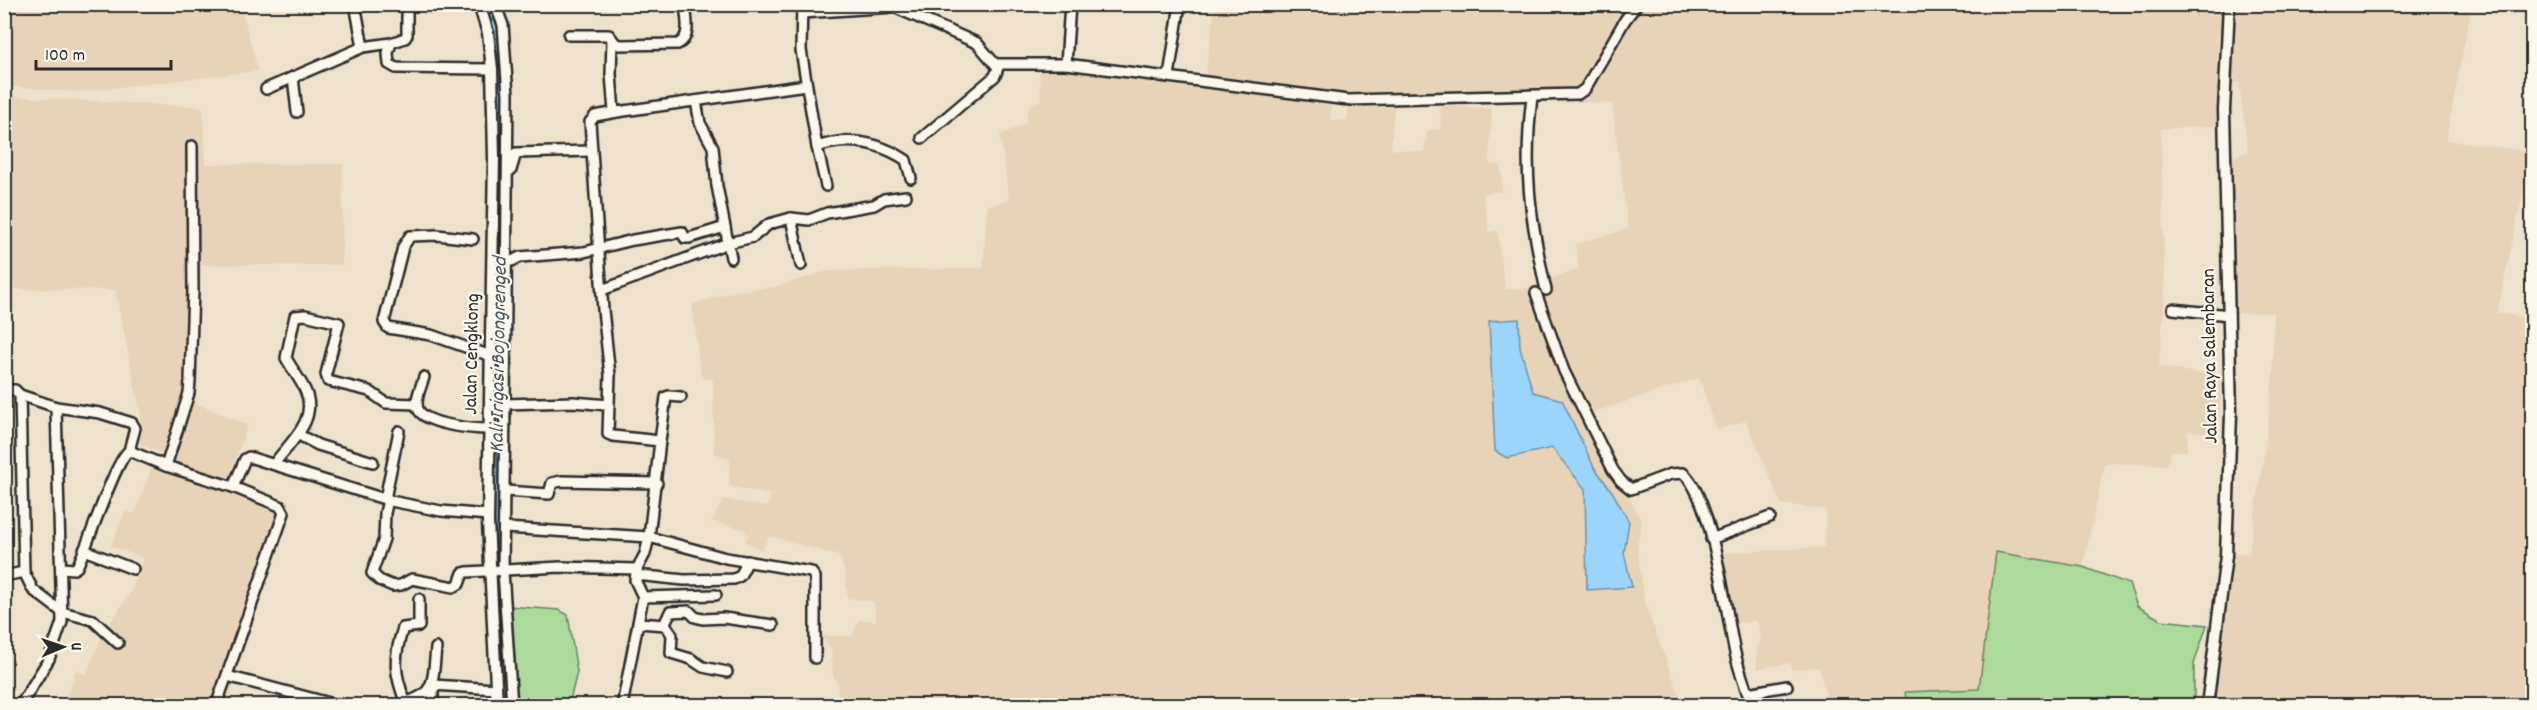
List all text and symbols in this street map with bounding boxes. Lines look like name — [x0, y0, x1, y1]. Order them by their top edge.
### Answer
scale bar — [36, 33, 171, 71]
text: 100 m — [45, 44, 85, 69]
water label: Kali Irigasi Bojongrenged — [483, 254, 517, 453]
street label: Jalan Raya Salembaran — [2195, 268, 2227, 444]
street label: Jalan Cengklong — [458, 293, 488, 415]
north arrow — [33, 617, 93, 677]
text: U — [64, 642, 87, 651]

